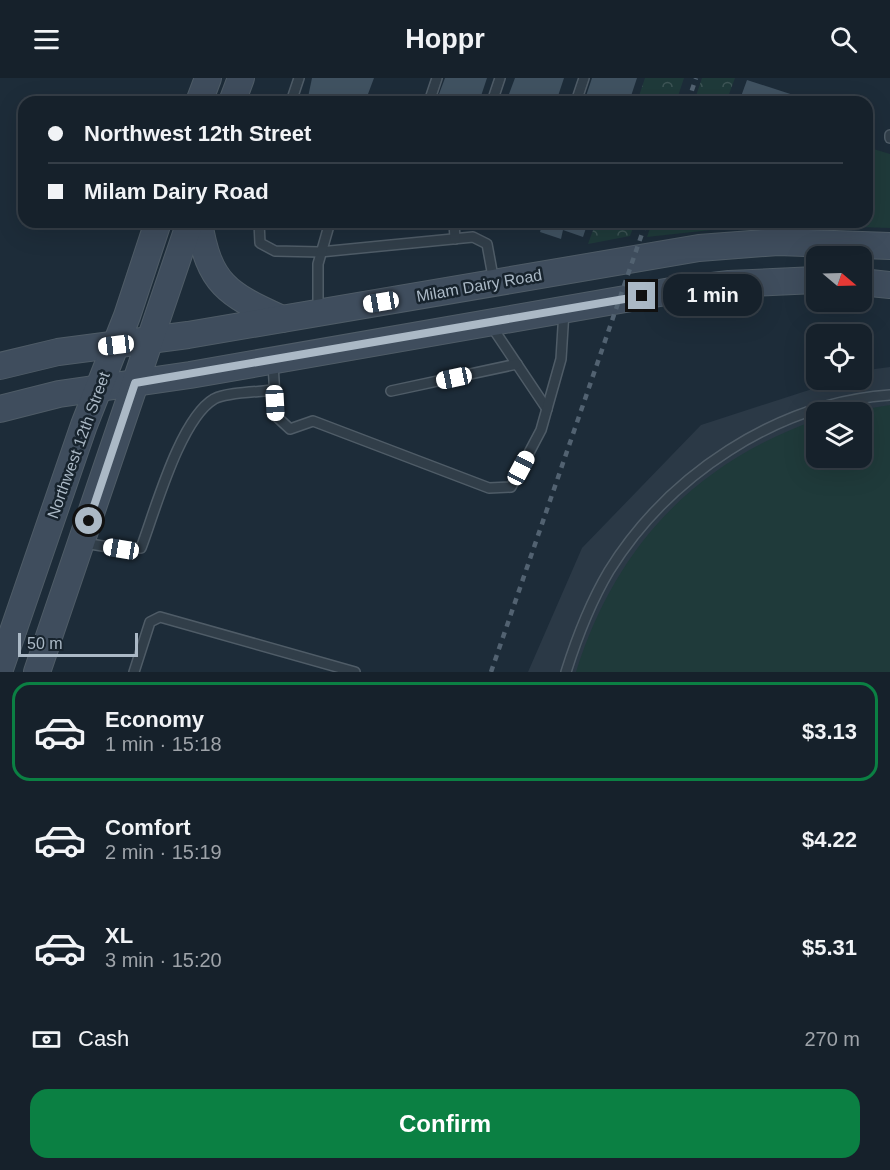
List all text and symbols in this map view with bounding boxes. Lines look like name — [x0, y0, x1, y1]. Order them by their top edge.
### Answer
icon: menu — [30, 23, 63, 56]
icon: search — [827, 23, 860, 56]
text: Hoppr — [405, 24, 485, 54]
text: Northwest 12th Street — [84, 121, 311, 146]
text: Milam Dairy Road — [84, 179, 269, 204]
north arrow — [806, 246, 872, 312]
map controls — [806, 246, 872, 468]
street label: Milam Dairy Road — [415, 266, 543, 305]
callout: 1 min — [663, 275, 762, 317]
route end — [628, 282, 655, 309]
text: 1 min — [686, 284, 739, 306]
car — [362, 290, 400, 314]
button: locate — [806, 324, 872, 390]
car — [97, 334, 135, 356]
car — [435, 365, 473, 391]
street label: Northwest 12th Street — [44, 369, 113, 521]
car — [265, 385, 285, 421]
button: layers — [806, 402, 872, 468]
car — [505, 448, 537, 488]
route start — [75, 507, 102, 534]
car — [102, 537, 140, 561]
scale bar — [18, 630, 138, 658]
text: 50 m — [27, 635, 63, 652]
icon: car — [33, 705, 87, 759]
text: Economy — [105, 707, 204, 732]
text: $3.13 — [802, 719, 857, 744]
text: 1 min · 15:18 — [105, 733, 222, 755]
icon: car — [33, 813, 87, 867]
text: Comfort — [105, 815, 191, 840]
text: $4.22 — [802, 827, 857, 852]
text: 2 min · 15:19 — [105, 841, 222, 863]
icon: car — [33, 921, 87, 975]
text: XL — [105, 923, 133, 948]
text: $5.31 — [802, 935, 857, 960]
text: 3 min · 15:20 — [105, 949, 222, 971]
icon: cash — [30, 1023, 63, 1056]
text: Cash — [78, 1026, 129, 1051]
text: 270 m — [804, 1028, 860, 1050]
button: Confirm — [30, 1089, 860, 1158]

